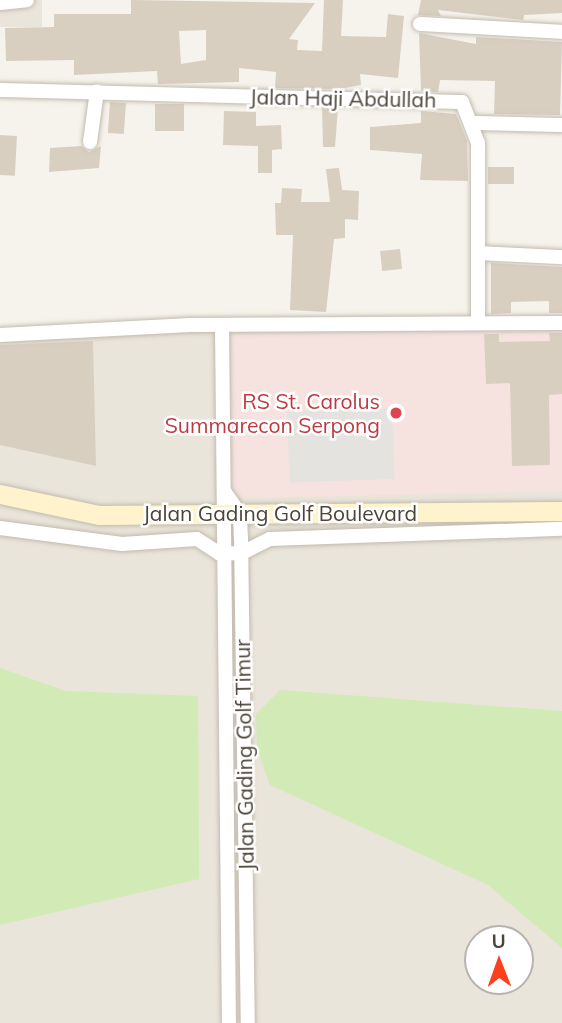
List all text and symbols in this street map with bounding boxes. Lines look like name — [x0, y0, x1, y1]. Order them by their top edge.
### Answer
street label: Jalan Haji Abdullah — [249, 84, 437, 112]
place label: RS St. Carolus Summarecon Serpong — [165, 388, 380, 438]
marker: RS St. Carolus Summarecon Serpong — [386, 403, 406, 423]
street label: Jalan Gading Golf Boulevard — [143, 500, 417, 526]
street label: Jalan Gading Golf Timur — [229, 639, 259, 871]
north arrow — [464, 925, 534, 995]
text: U — [491, 929, 506, 953]

